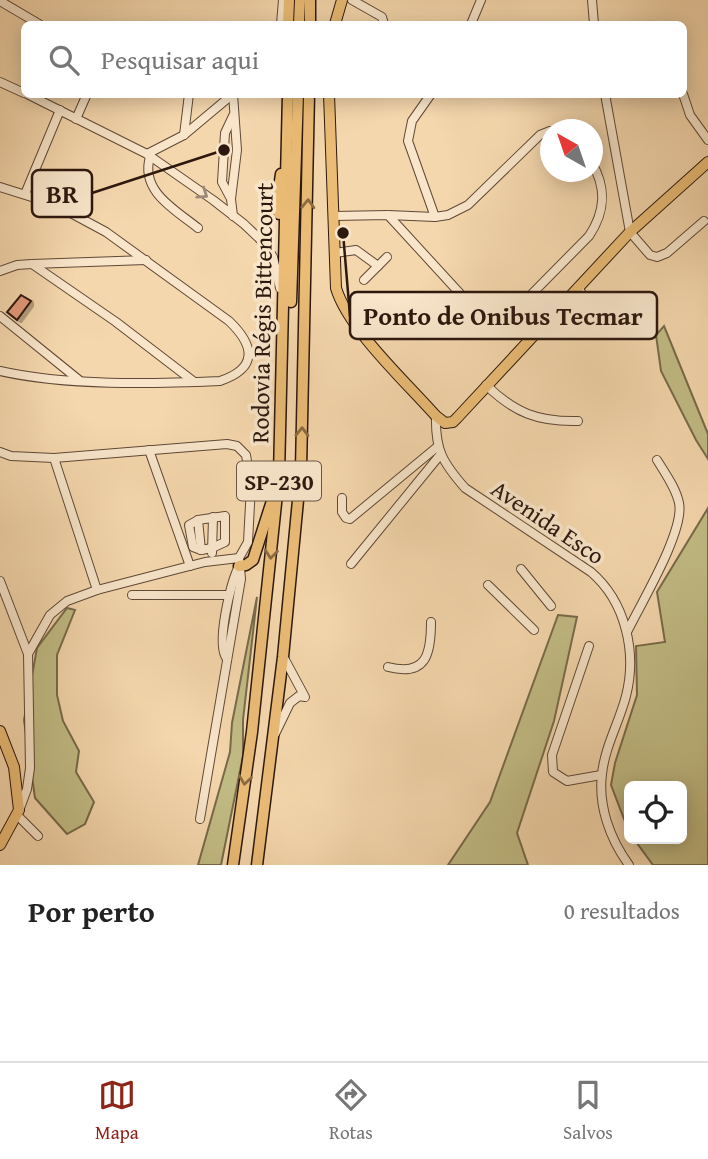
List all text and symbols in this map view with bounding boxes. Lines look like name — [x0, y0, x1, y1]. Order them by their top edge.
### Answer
search box — [21, 21, 687, 98]
text: Pesquisar aqui — [101, 40, 259, 79]
icon: search — [45, 41, 83, 79]
north arrow — [540, 119, 603, 182]
callout: BR — [32, 170, 92, 217]
text: BR — [46, 174, 79, 213]
street label: Rodovia Régis Bittencourt — [242, 182, 282, 444]
one-way arrow — [195, 185, 208, 198]
one-way arrow — [300, 199, 315, 210]
callout: Ponto de Onibus Tecmar — [350, 292, 657, 339]
text: Ponto de Onibus Tecmar — [363, 296, 643, 335]
one-way arrow — [294, 426, 310, 437]
road number: SP-230 — [237, 461, 321, 500]
street label: Avenida Esco — [484, 471, 612, 573]
one-way arrow — [264, 549, 279, 560]
one-way arrow — [238, 774, 253, 786]
map controls — [624, 781, 687, 844]
button: locate — [624, 781, 687, 844]
text: Por perto — [28, 889, 155, 933]
text: 0 resultados — [564, 894, 680, 927]
tab: Mapa — [95, 1076, 139, 1146]
tab: Rotas — [329, 1076, 373, 1146]
tab: Salvos — [563, 1076, 613, 1146]

